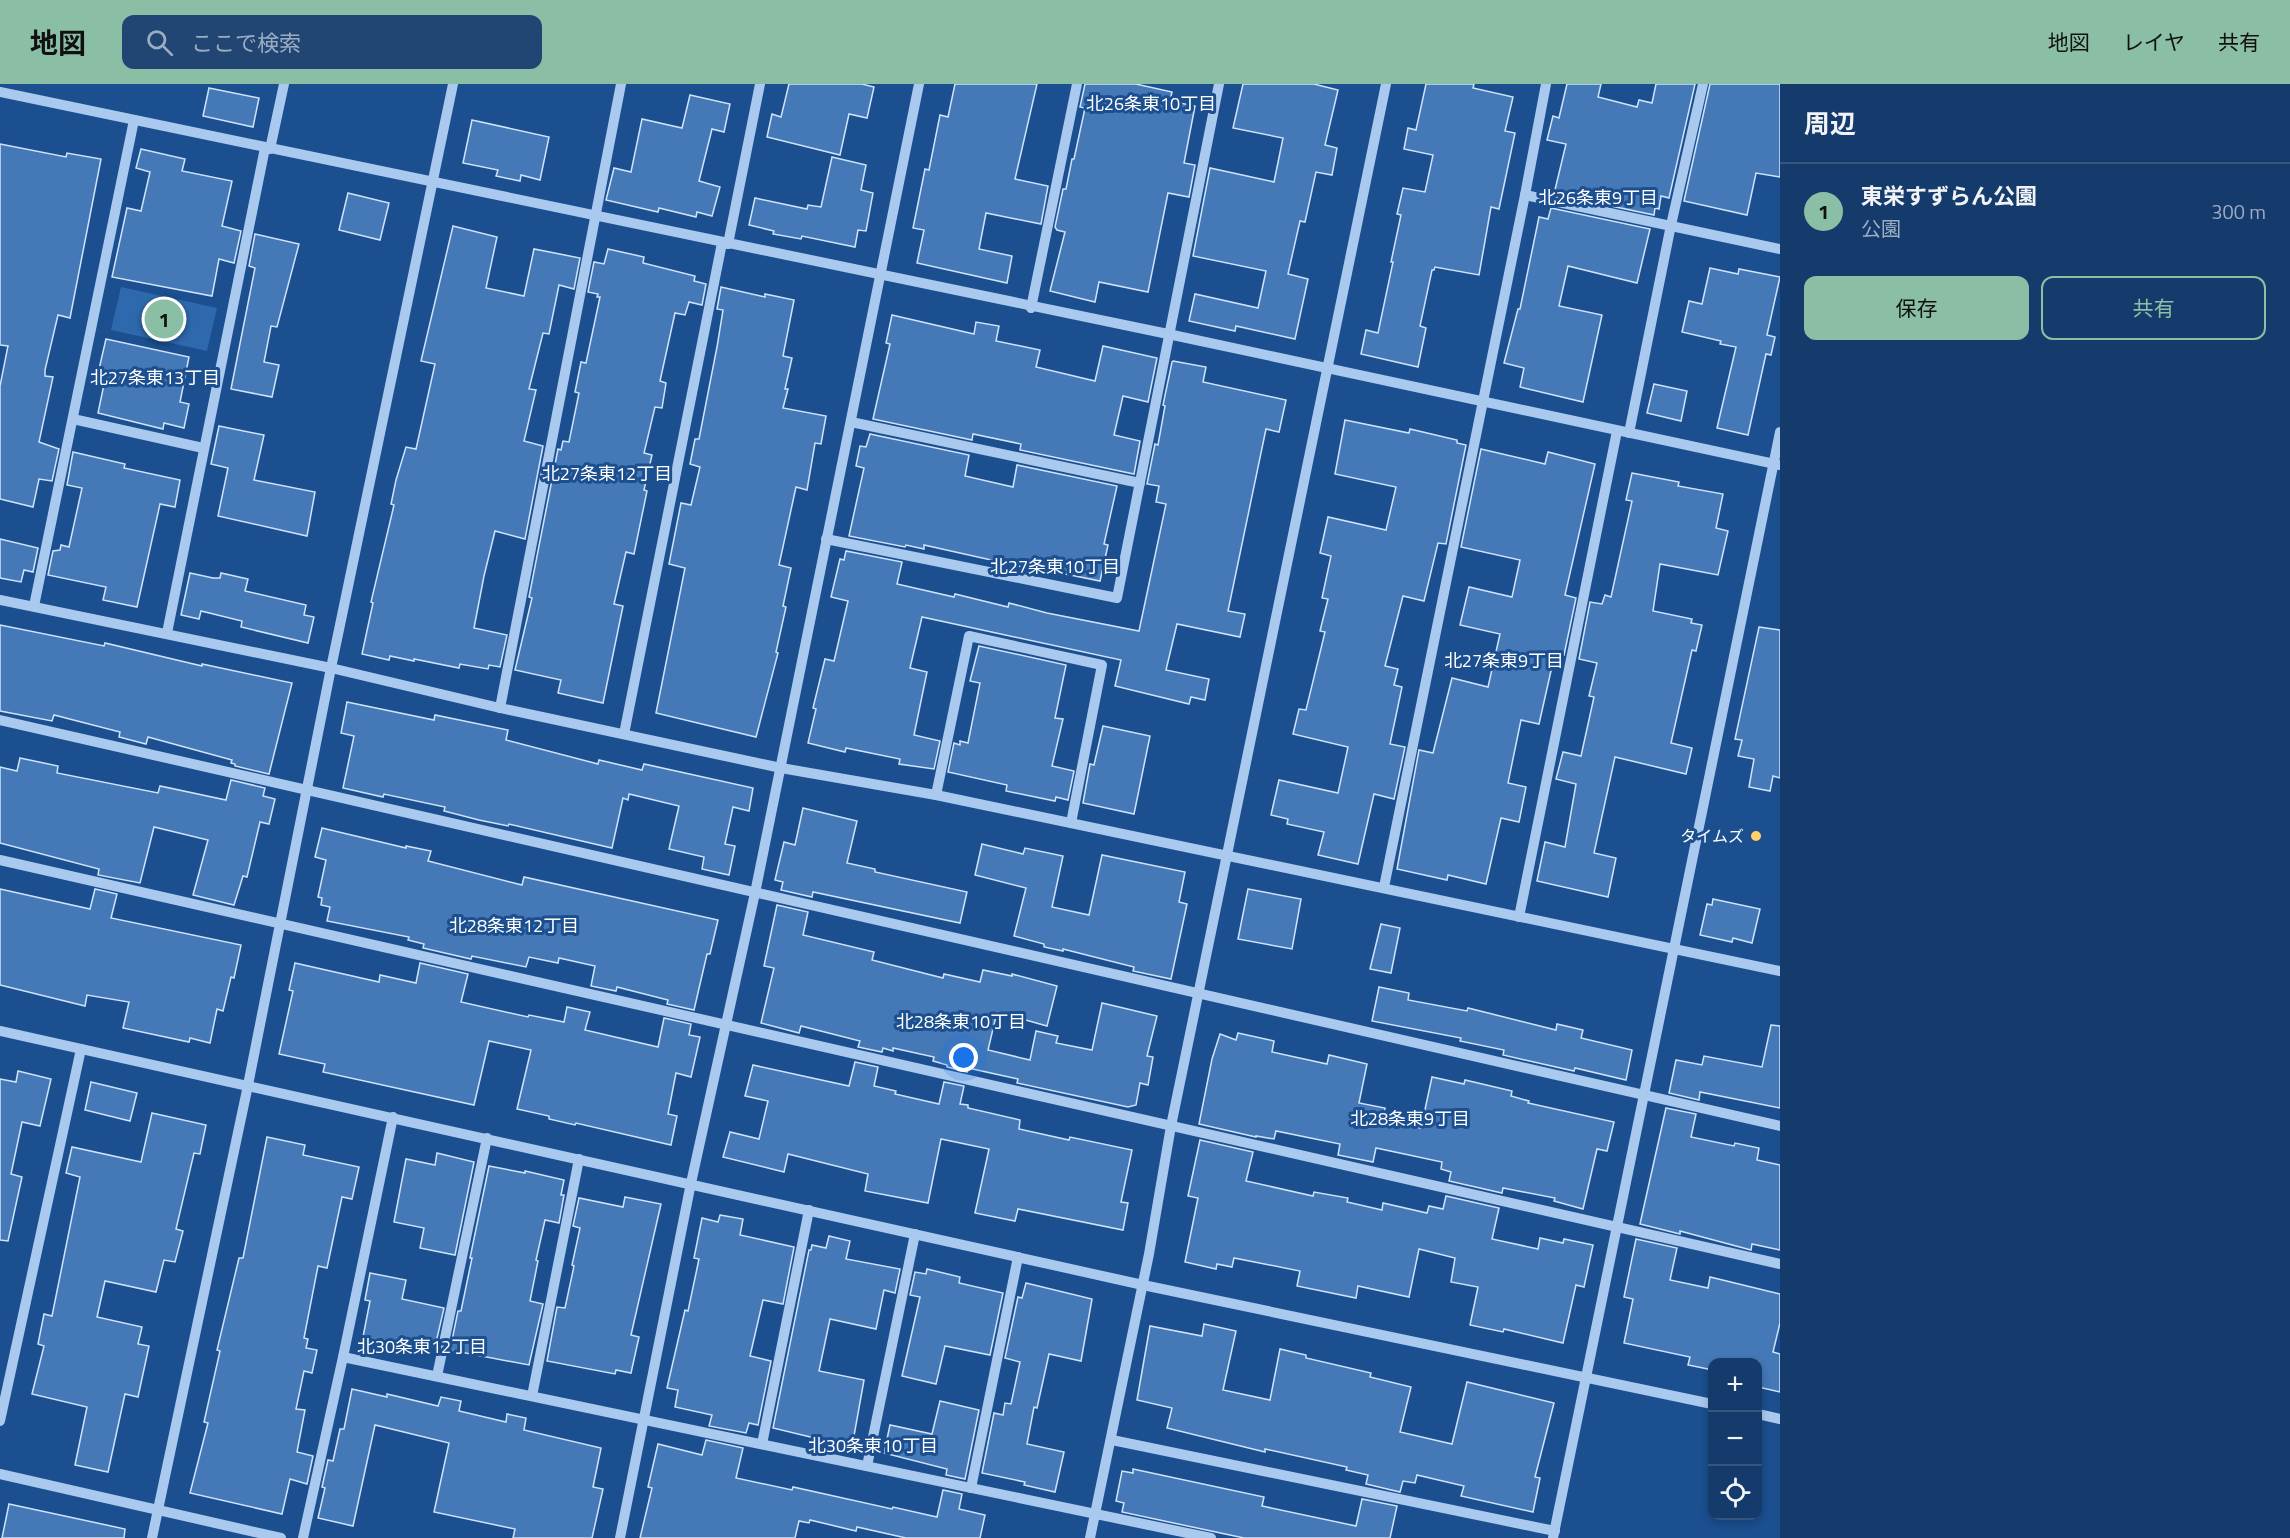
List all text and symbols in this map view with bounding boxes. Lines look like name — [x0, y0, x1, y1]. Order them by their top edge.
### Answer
search box — [122, 15, 542, 69]
text: 地図 — [30, 21, 86, 64]
icon: search — [143, 26, 176, 59]
text: ここで検索 — [191, 26, 301, 60]
text: 地図 — [2048, 26, 2090, 58]
text: レイヤ — [2123, 26, 2185, 58]
text: 共有 — [2218, 26, 2260, 58]
district label: 北26条東10丁目 — [1086, 90, 1216, 117]
text: 周辺 — [1804, 104, 1856, 143]
text: 東栄すずらん公園 — [1861, 179, 2037, 213]
district label: 北26条東9丁目 — [1538, 184, 1658, 211]
text: 1 — [1818, 196, 1829, 227]
text: 300 m — [2211, 196, 2266, 227]
text: 公園 — [1861, 213, 1901, 244]
button: 保存 — [1804, 276, 2029, 340]
button: 共有 — [2041, 276, 2266, 340]
pin: 1 — [144, 296, 184, 342]
district label: 北27条東13丁目 — [90, 364, 220, 391]
district label: 北27条東12丁目 — [542, 460, 672, 487]
district label: 北27条東10丁目 — [990, 553, 1120, 580]
district label: 北27条東9丁目 — [1444, 647, 1564, 674]
place label: タイムズ — [1680, 824, 1744, 848]
marker: タイムズ — [1749, 829, 1763, 843]
district label: 北28条東12丁目 — [449, 912, 579, 939]
district label: 北28条東10丁目 — [896, 1008, 1026, 1035]
your location — [949, 1043, 978, 1072]
district label: 北28条東9丁目 — [1350, 1105, 1470, 1132]
district label: 北30条東12丁目 — [357, 1333, 487, 1360]
map controls — [1708, 1358, 1762, 1520]
button: + — [1708, 1358, 1762, 1412]
button: − — [1708, 1412, 1762, 1466]
district label: 北30条東10丁目 — [808, 1432, 938, 1459]
button: locate — [1708, 1466, 1762, 1520]

